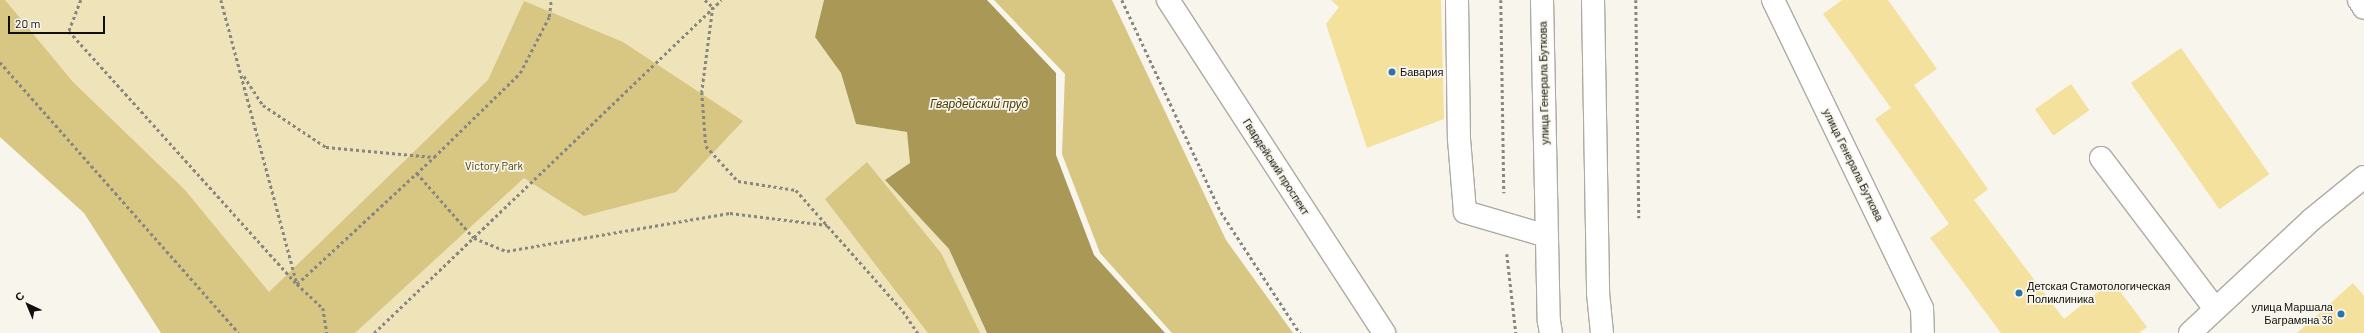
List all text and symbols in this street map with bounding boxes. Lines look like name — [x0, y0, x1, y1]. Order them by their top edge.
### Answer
scale bar — [10, 8, 107, 34]
text: 20 m — [15, 16, 41, 30]
street label: улица Генерала Буткова — [1536, 21, 1552, 145]
place label: Бавария — [1400, 65, 1443, 79]
marker: Бавария — [1387, 67, 1397, 77]
water label: Гвардейский пруд — [930, 97, 1028, 111]
street label: улица Генерала Буткова — [1820, 107, 1886, 223]
street label: Гвардейский проспект — [1240, 116, 1312, 218]
park label: Victory Park — [465, 159, 523, 173]
place label: Детская Стамотологическая Поликлиника — [2027, 280, 2170, 306]
north arrow — [8, 285, 48, 325]
marker: Детская Стамотологическая Поликлиника — [2014, 288, 2024, 298]
text: С — [12, 289, 27, 303]
place label: улица Маршала Баграмяна 36 — [2252, 301, 2333, 327]
marker: улица Маршала Баграмяна 36 — [2336, 309, 2346, 319]

